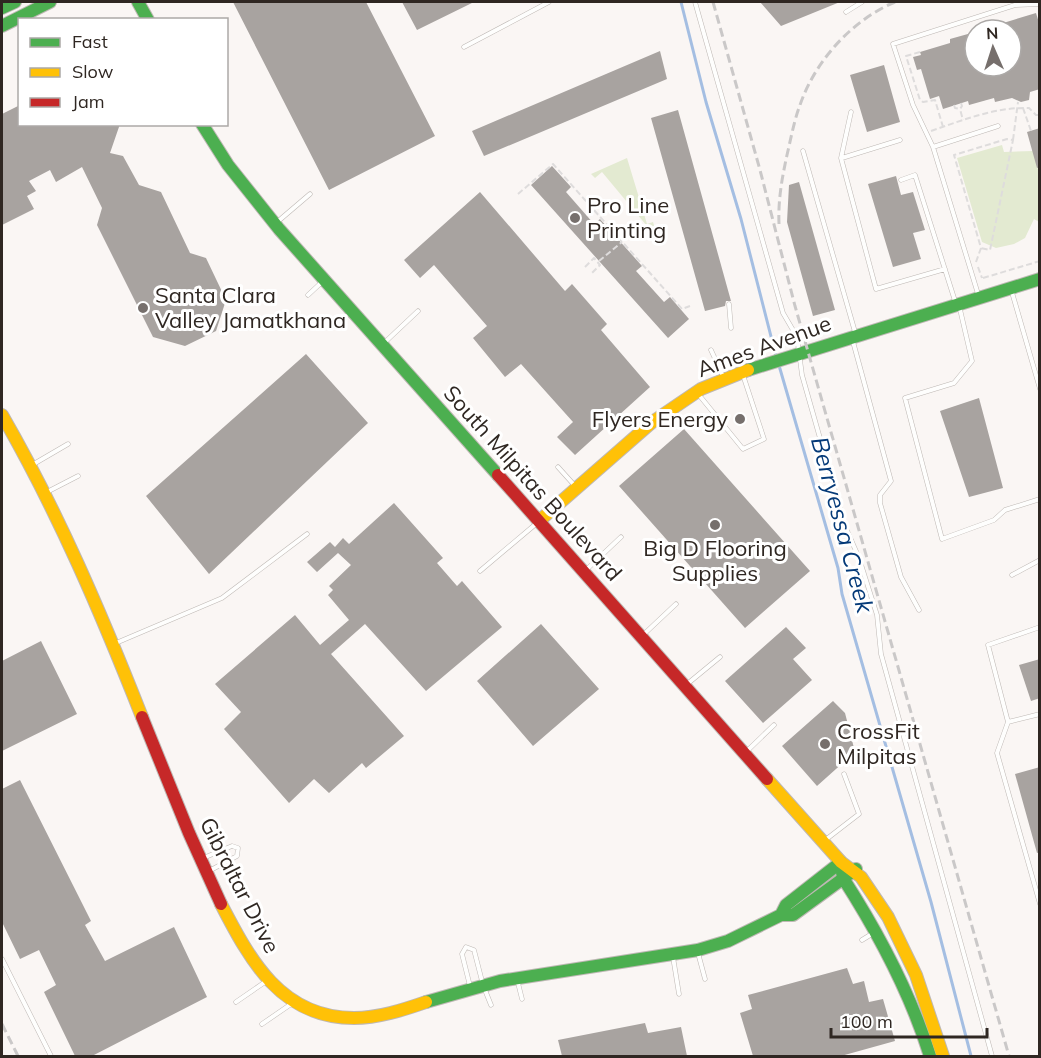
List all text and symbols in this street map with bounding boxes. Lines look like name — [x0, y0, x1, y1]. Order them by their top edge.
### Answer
legend — [18, 18, 228, 126]
north arrow — [963, 18, 1023, 78]
text: N — [986, 23, 999, 43]
text: Fast — [72, 30, 108, 53]
text: Slow — [72, 60, 114, 83]
text: Jam — [72, 90, 105, 113]
place label: Pro Line Printing — [587, 191, 669, 244]
marker: Pro Line Printing — [568, 211, 582, 225]
place label: Santa Clara Valley Jamatkhana — [155, 281, 346, 334]
marker: Santa Clara Valley Jamatkhana — [136, 301, 150, 315]
street label: Ames Avenue — [693, 309, 835, 383]
street label: South Milpitas Boulevard — [438, 379, 628, 587]
place label: Flyers Energy — [592, 405, 728, 433]
marker: Flyers Energy — [733, 412, 747, 426]
water label: Berryessa Creek — [805, 433, 881, 617]
marker: Big D Flooring Supplies — [708, 518, 722, 532]
place label: Big D Flooring Supplies — [643, 534, 787, 587]
place label: CrossFit Milpitas — [837, 717, 920, 770]
marker: CrossFit Milpitas — [818, 737, 832, 751]
street label: Gibraltar Drive — [194, 812, 286, 958]
scale bar — [831, 1001, 987, 1039]
text: 100 m — [840, 1010, 893, 1033]

